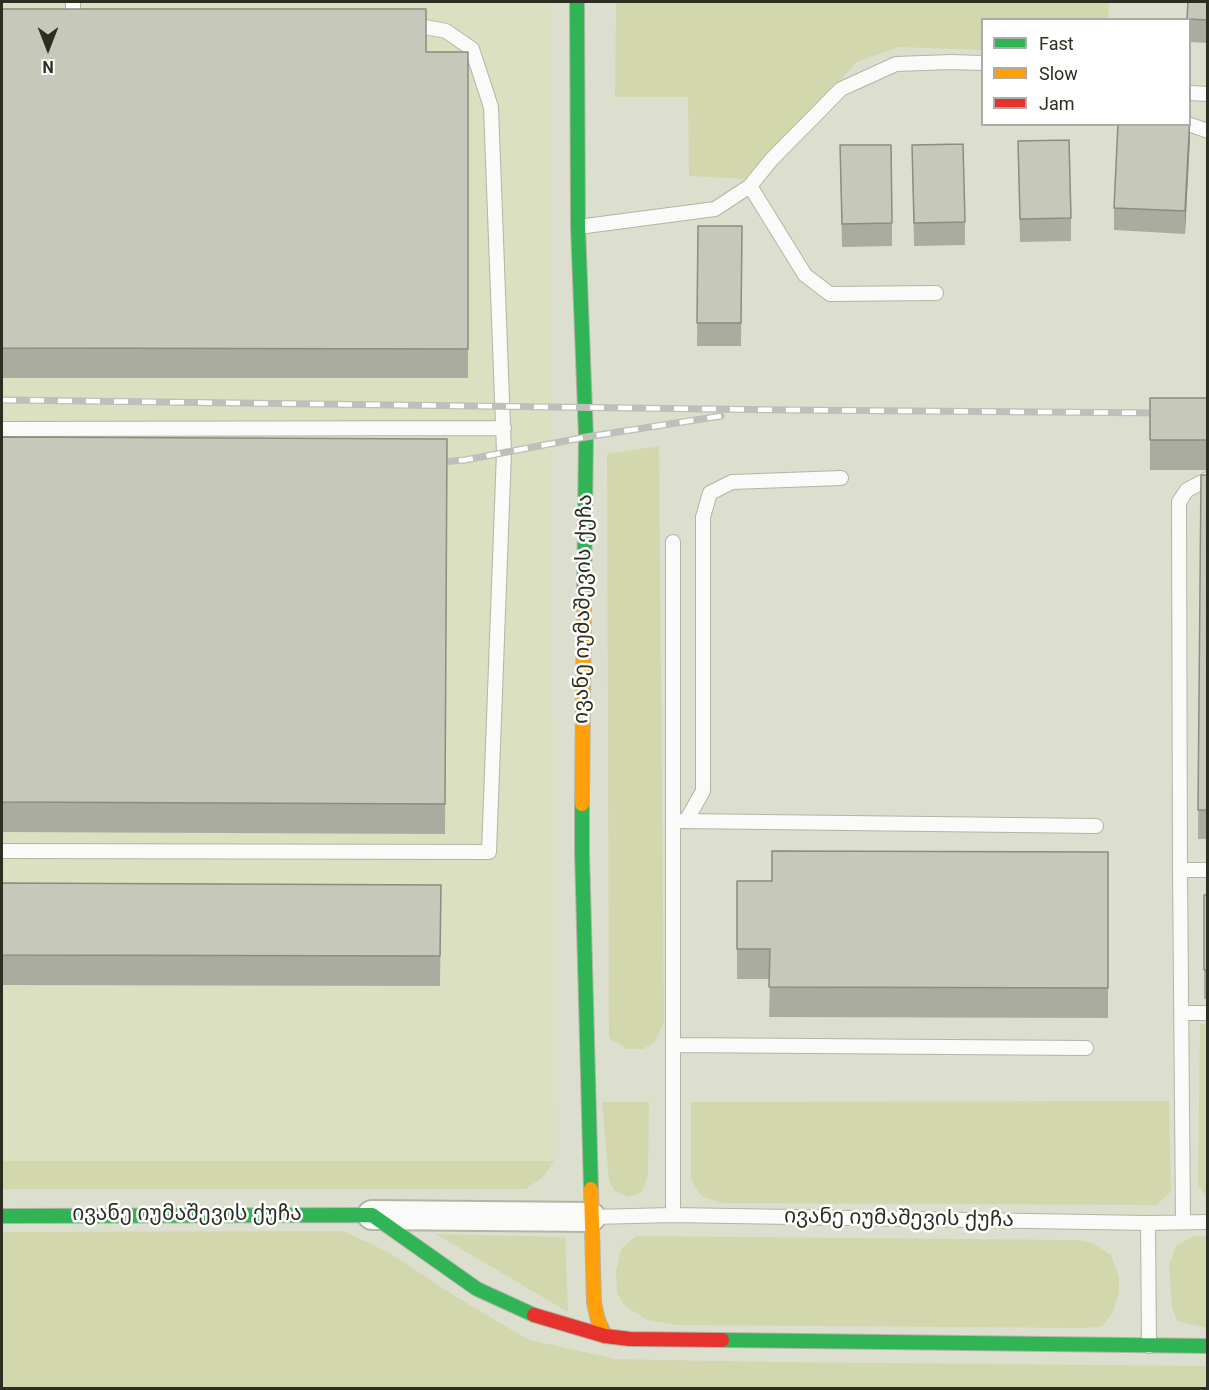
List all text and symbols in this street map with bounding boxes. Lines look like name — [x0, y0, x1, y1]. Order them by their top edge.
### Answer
north arrow — [18, 18, 78, 78]
legend — [981, 18, 1191, 126]
text: Fast — [1039, 33, 1074, 54]
text: N — [42, 57, 54, 76]
text: Slow — [1039, 63, 1078, 84]
text: Jam — [1039, 93, 1075, 114]
street label: ივანე იუმაშევის ქუჩა — [569, 494, 599, 724]
street label: ივანე იუმაშევის ქუჩა — [72, 1202, 302, 1228]
street label: ივანე იუმაშევის ქუჩა — [784, 1204, 1014, 1234]

